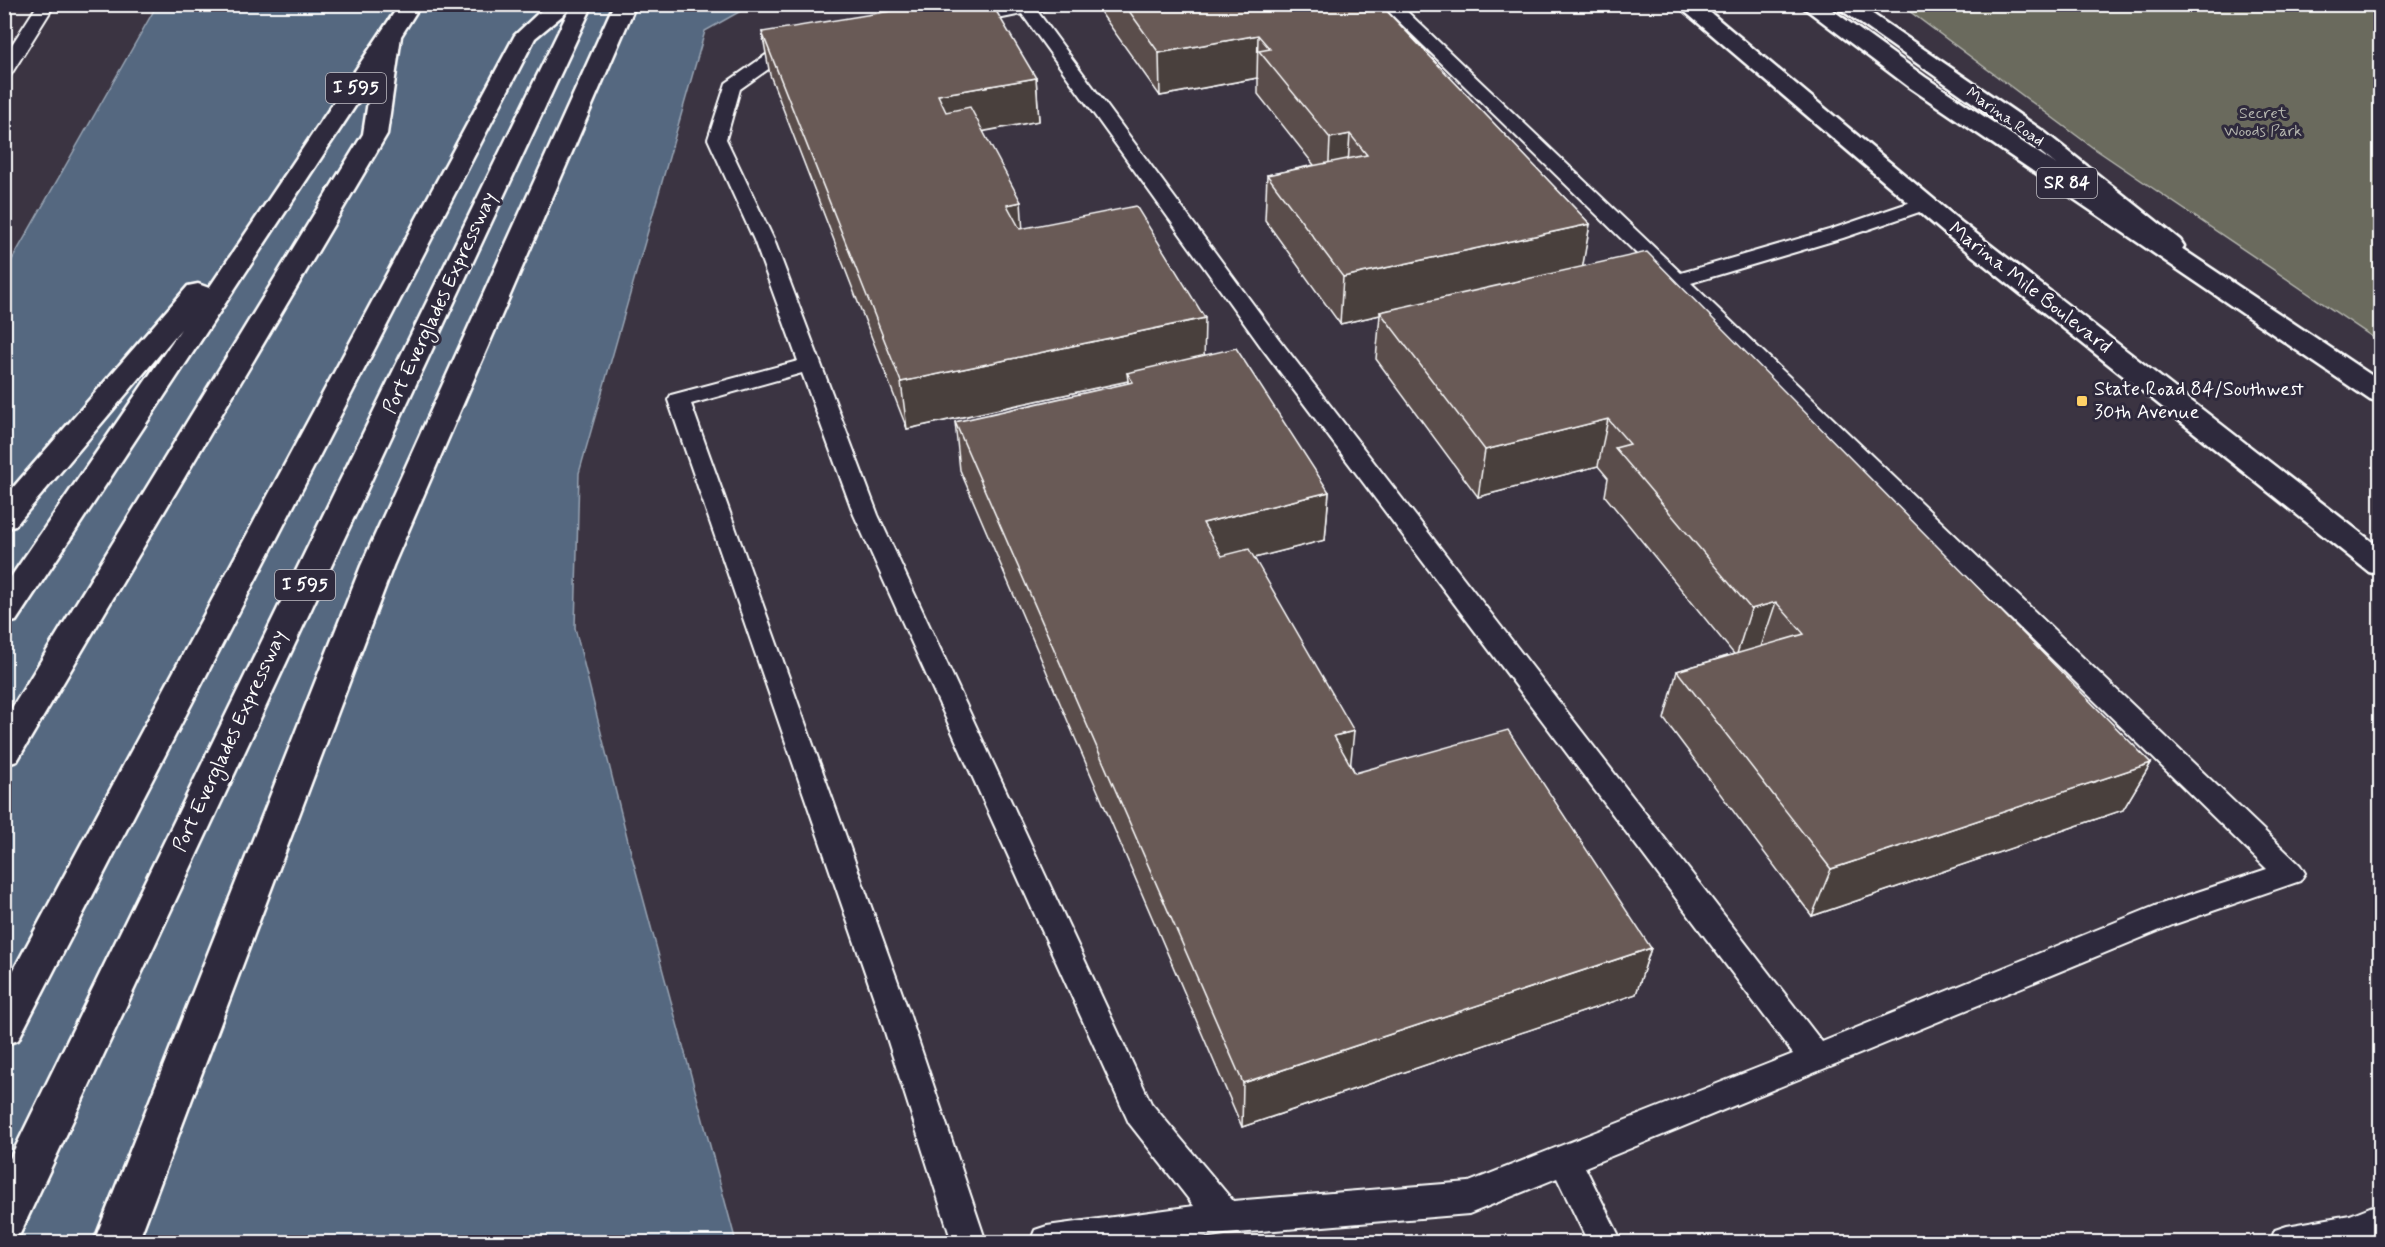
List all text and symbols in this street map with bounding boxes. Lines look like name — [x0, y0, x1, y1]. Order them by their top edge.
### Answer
road number: I 595 — [326, 73, 386, 103]
street label: Marina Road — [1962, 82, 2048, 152]
park label: Secret Woods Park — [2224, 103, 2302, 142]
road number: SR 84 — [2037, 168, 2097, 198]
street label: Port Everglades Expressway — [377, 188, 504, 419]
street label: Marina Mile Boulevard — [1943, 216, 2117, 360]
place label: State Road 84/Southwest 30th Avenue — [2094, 376, 2304, 426]
marker: State Road 84/Southwest 30th Avenue — [2075, 394, 2089, 408]
road number: I 595 — [275, 570, 335, 600]
street label: Port Everglades Expressway — [167, 626, 294, 857]

